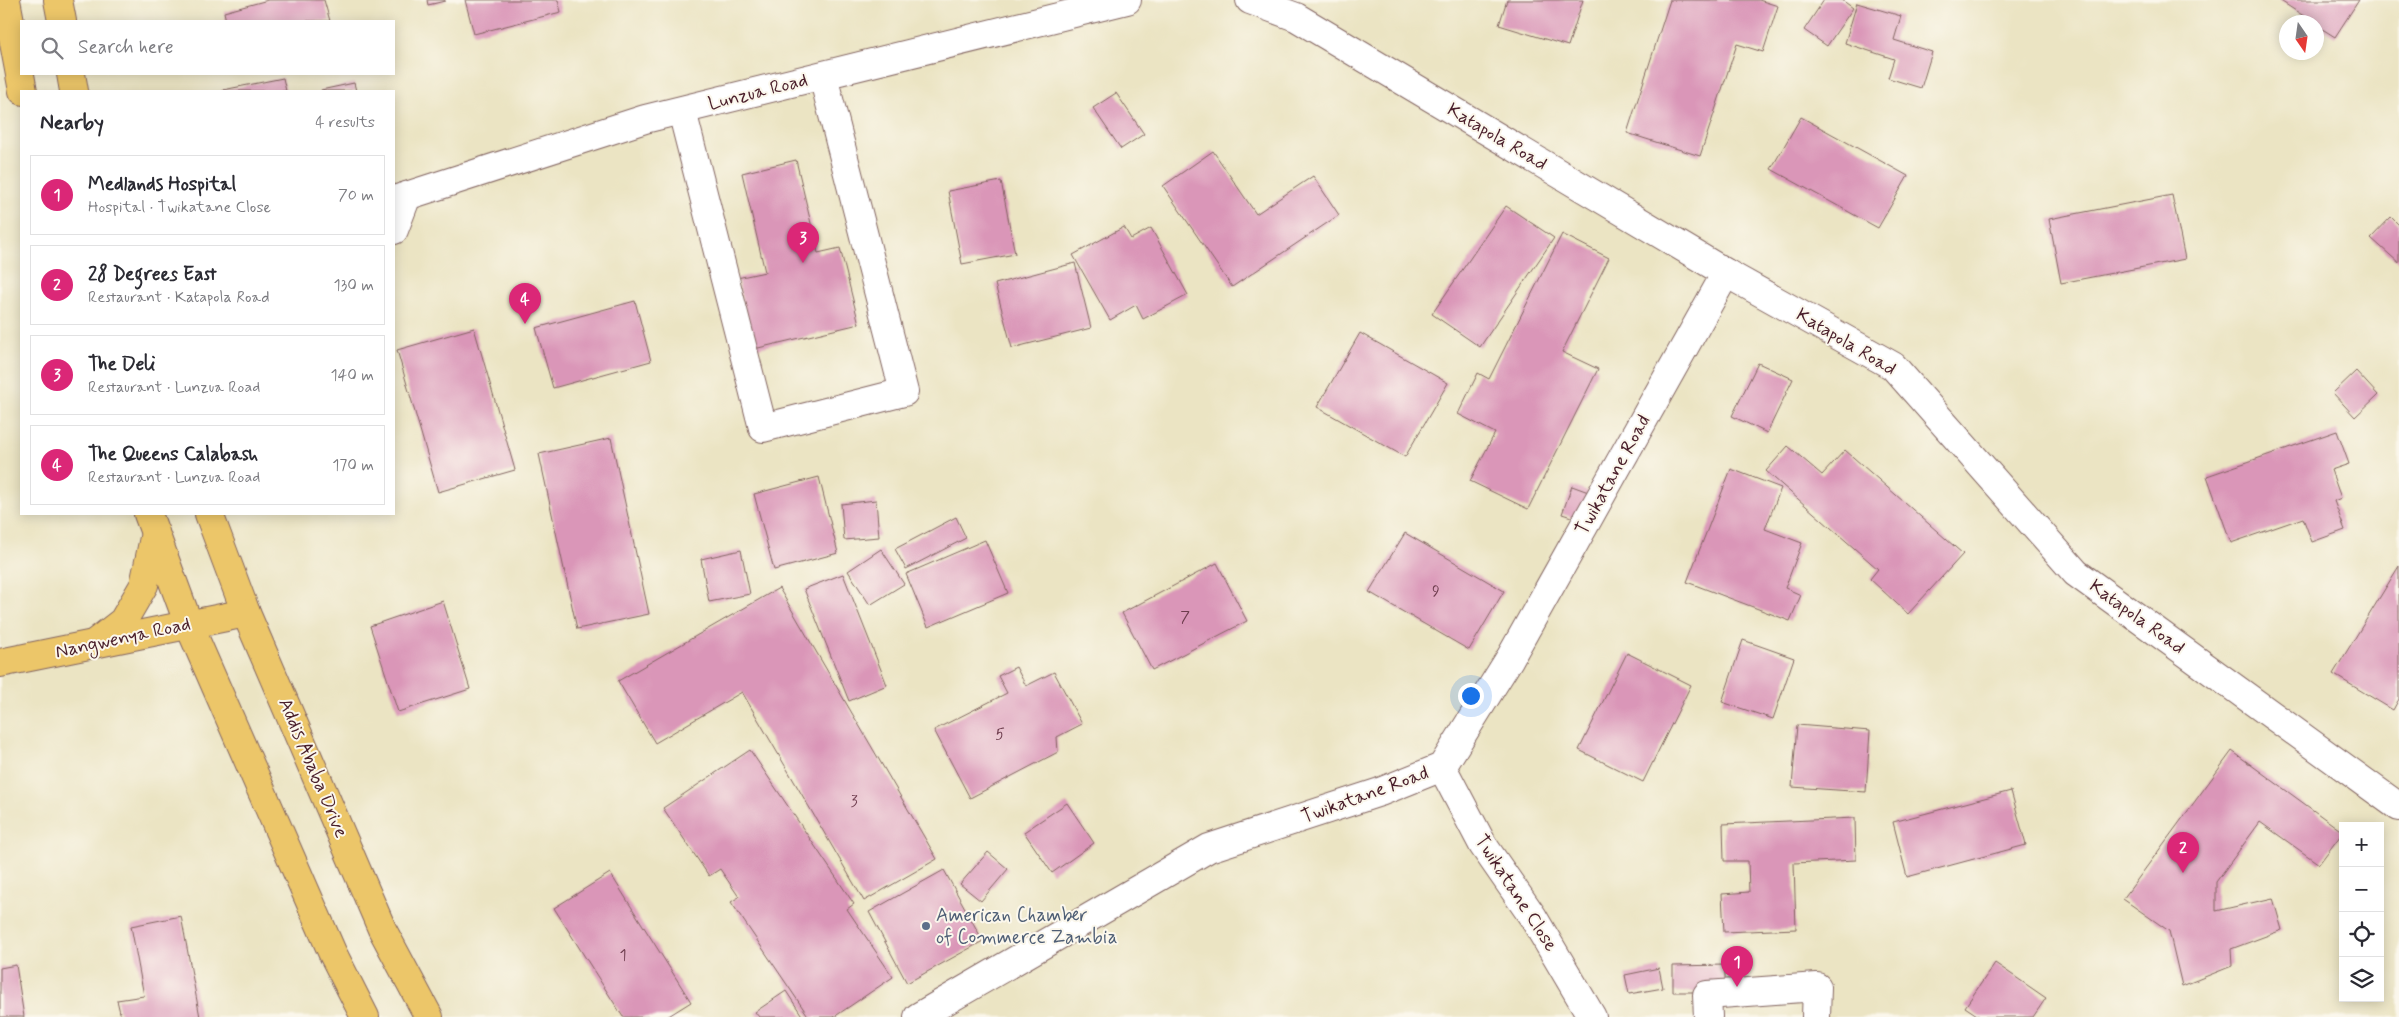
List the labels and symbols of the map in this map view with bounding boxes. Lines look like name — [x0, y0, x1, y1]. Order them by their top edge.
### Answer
north arrow — [2279, 15, 2324, 60]
street label: Lunzua Road — [706, 68, 810, 116]
street label: Katapola Road — [1442, 97, 1552, 177]
pin: 3 — [787, 222, 819, 263]
pin: 4 — [509, 283, 541, 324]
street label: Katapola Road — [1791, 302, 1901, 382]
street label: Twikatane Road — [1570, 410, 1656, 540]
street label: Katapola Road — [2084, 574, 2190, 660]
house number: 9 — [1432, 581, 1440, 602]
house number: 7 — [1180, 607, 1190, 628]
street label: Nangwenya Road — [53, 611, 193, 666]
your location — [1458, 683, 1484, 709]
street label: Addis Ababa Drive — [272, 695, 354, 841]
house number: 5 — [995, 724, 1005, 745]
street label: Twikatane Road — [1298, 760, 1432, 830]
house number: 3 — [850, 791, 858, 812]
street label: Twikatane Close — [1469, 830, 1563, 956]
pin: 2 — [2167, 832, 2199, 873]
place label: American Chamber of Commerce Zambia — [936, 903, 1118, 950]
marker: American Chamber of Commerce Zambia — [920, 920, 932, 932]
house number: 1 — [619, 945, 627, 966]
pin: 1 — [1721, 946, 1753, 987]

